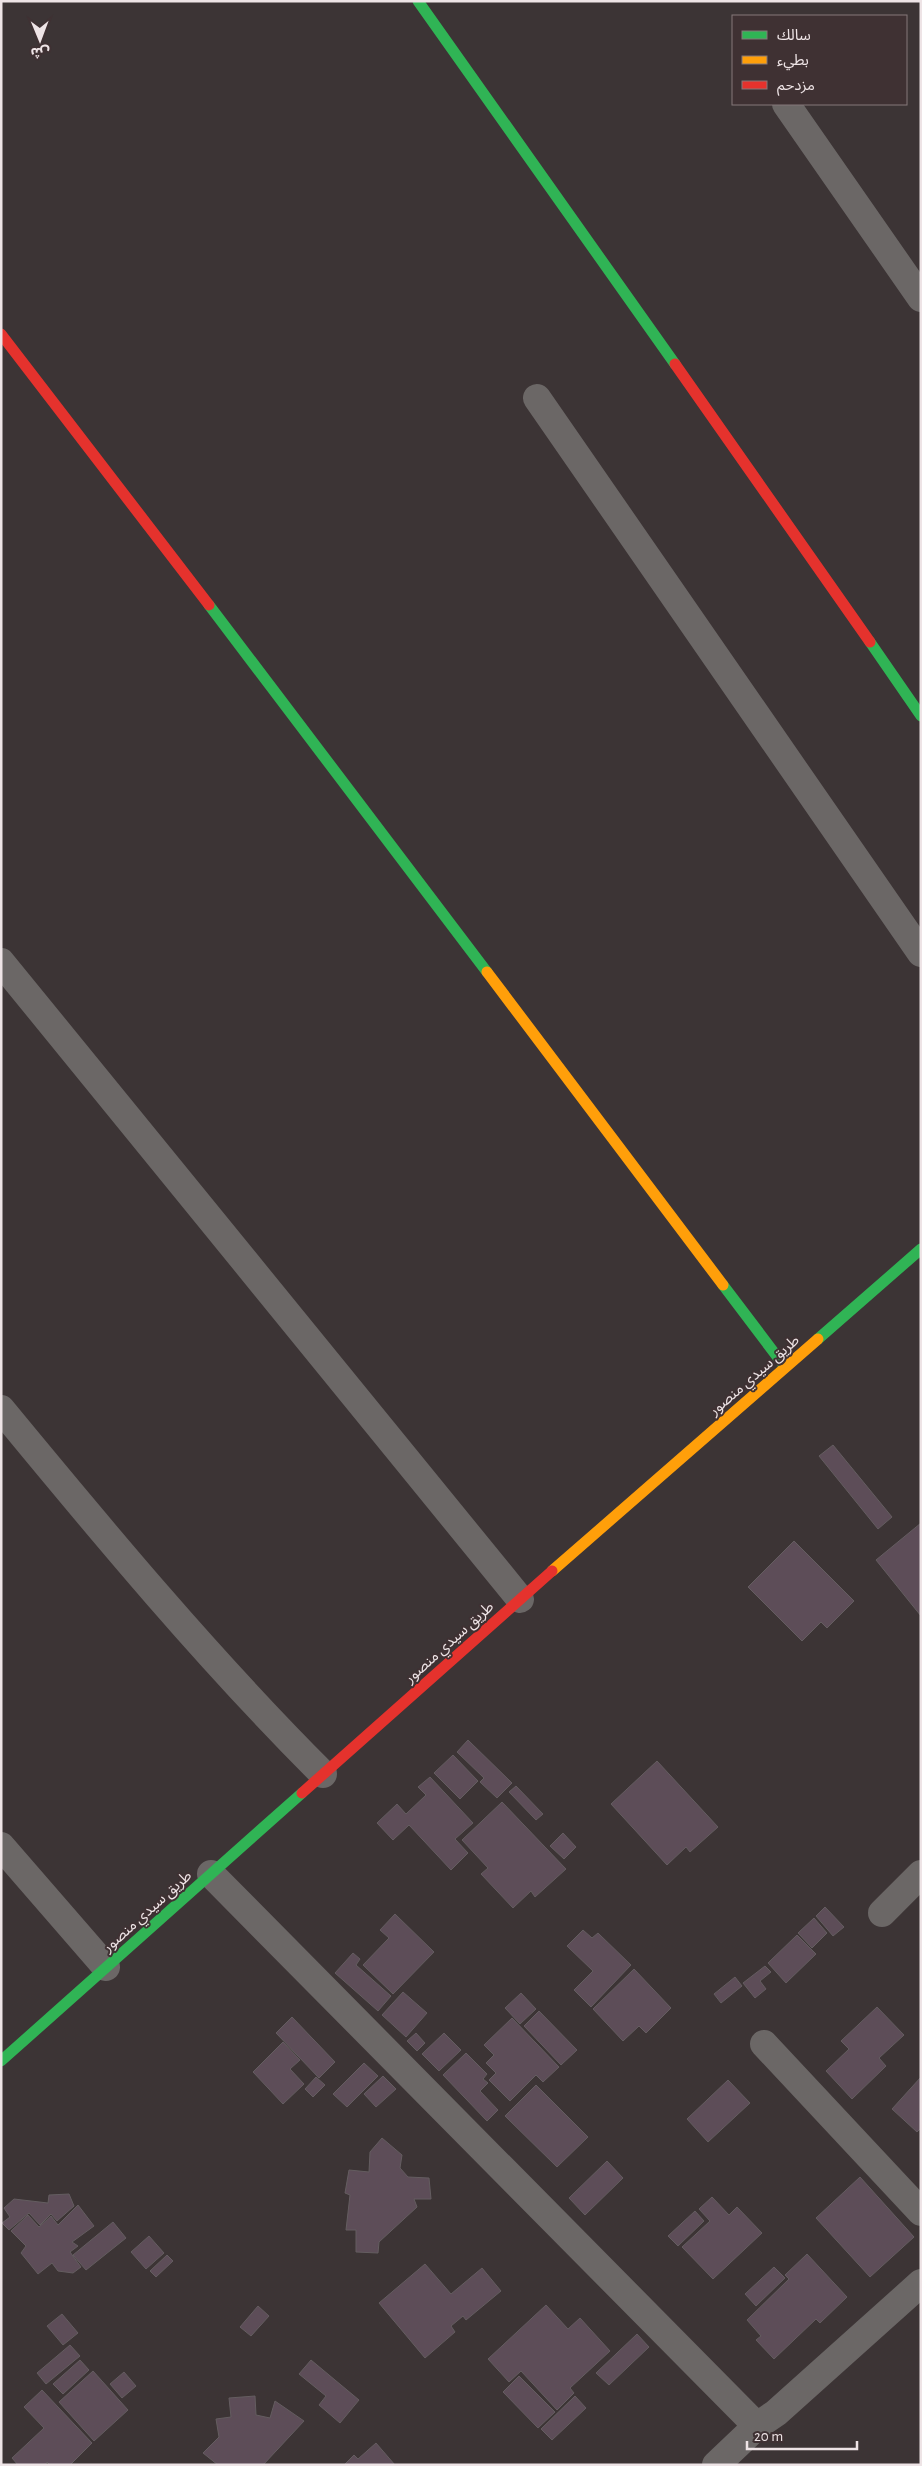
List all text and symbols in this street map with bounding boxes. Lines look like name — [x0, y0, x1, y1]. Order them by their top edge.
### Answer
north arrow — [15, 15, 65, 65]
legend — [732, 15, 907, 105]
text: سالك — [777, 28, 811, 43]
text: ش — [30, 45, 50, 59]
text: بطيء — [777, 53, 809, 71]
text: مزدحم — [777, 78, 815, 96]
street label: طريق سيدي منصور — [706, 1332, 804, 1422]
street label: طريق سيدي منصور — [401, 1599, 499, 1689]
street label: طريق سيدي منصور — [99, 1868, 197, 1958]
scale bar — [747, 2418, 857, 2450]
text: 20 m — [754, 2429, 783, 2444]

